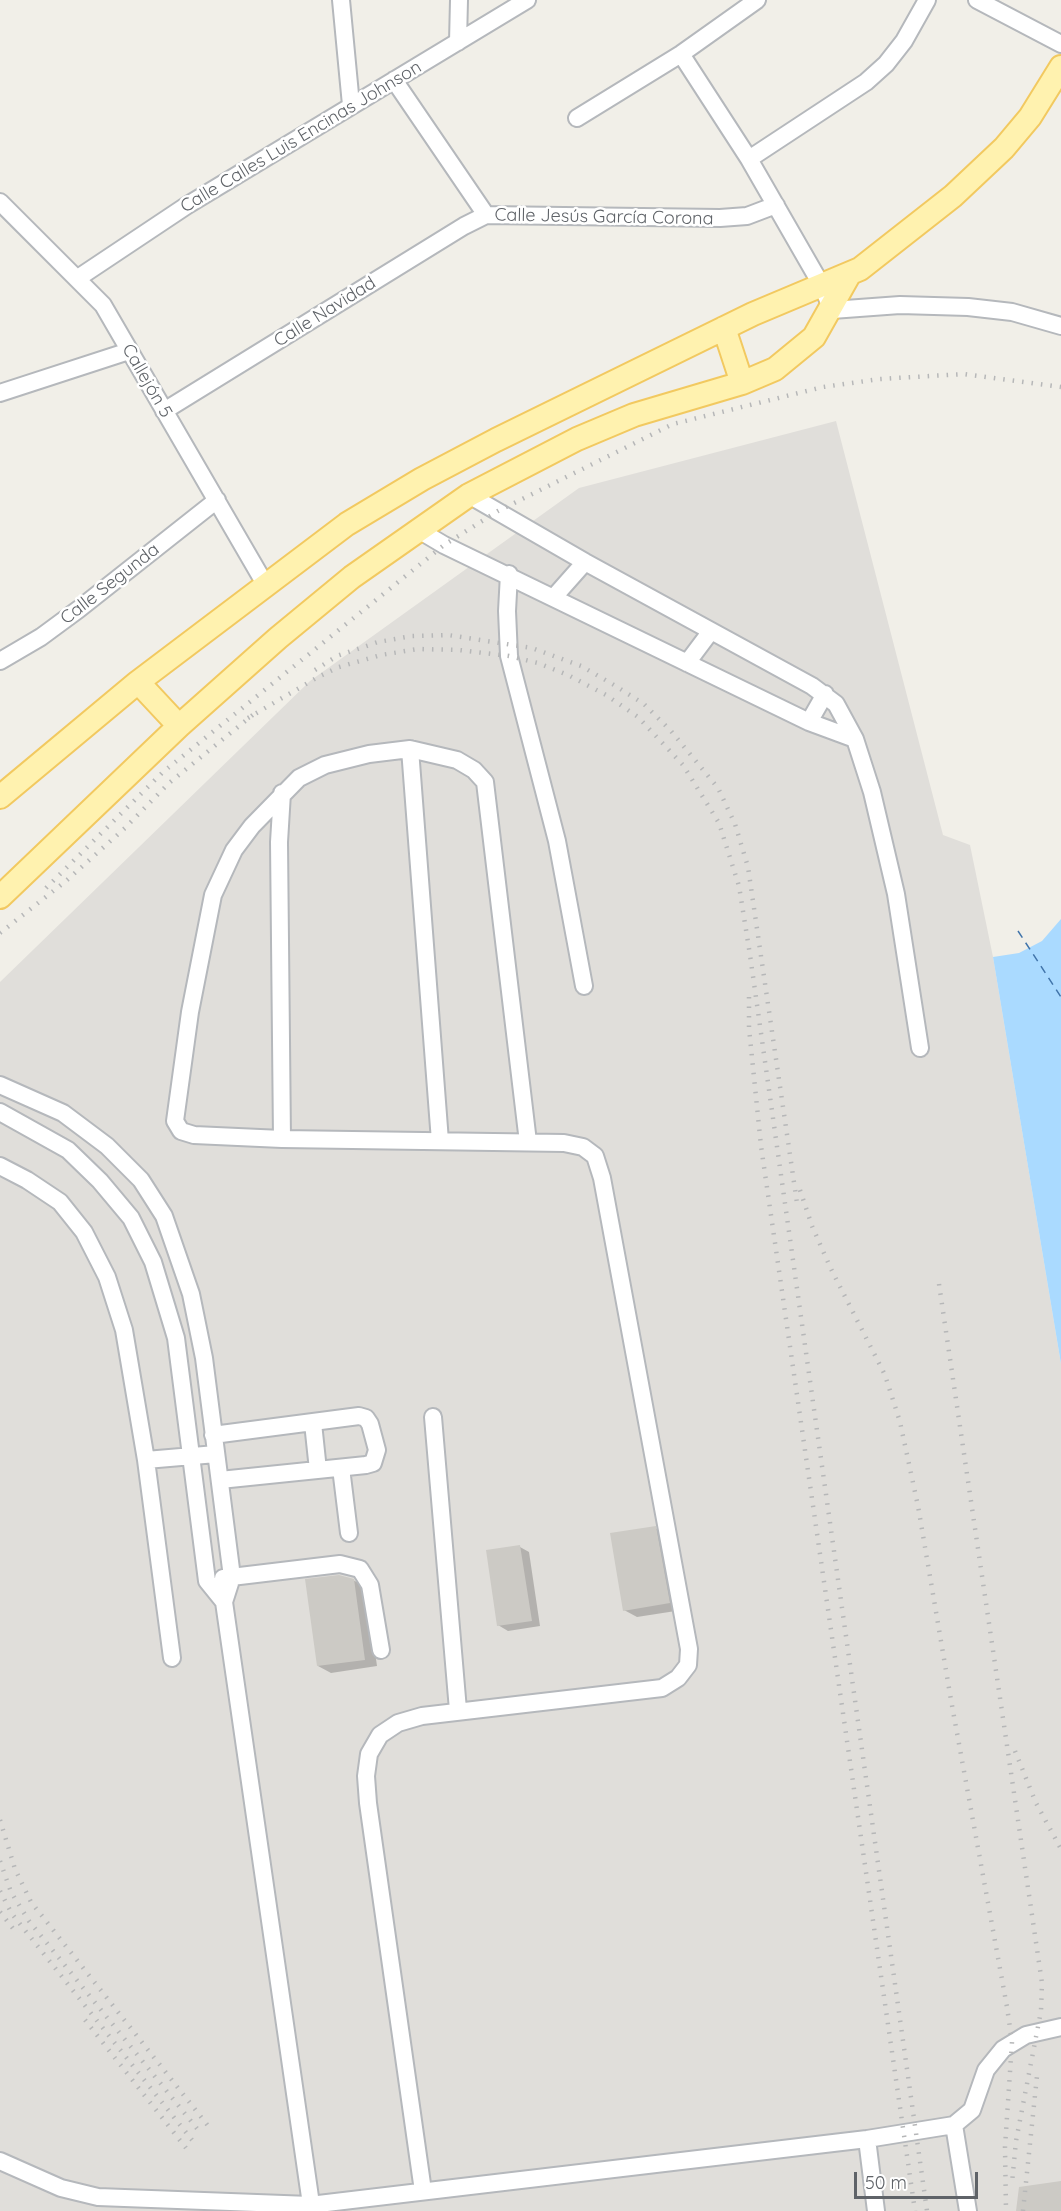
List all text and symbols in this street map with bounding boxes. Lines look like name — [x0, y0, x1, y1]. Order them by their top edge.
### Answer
street label: Calle Calles Luis Encinas Johnson — [177, 56, 425, 218]
street label: Calle Jesús García Corona — [494, 204, 714, 230]
street label: Calle Navidad — [270, 272, 380, 352]
street label: Callejón 5 — [117, 340, 177, 422]
street label: Calle Segunda — [56, 539, 164, 629]
scale bar — [857, 2160, 982, 2198]
text: 50 m — [865, 2171, 907, 2194]

